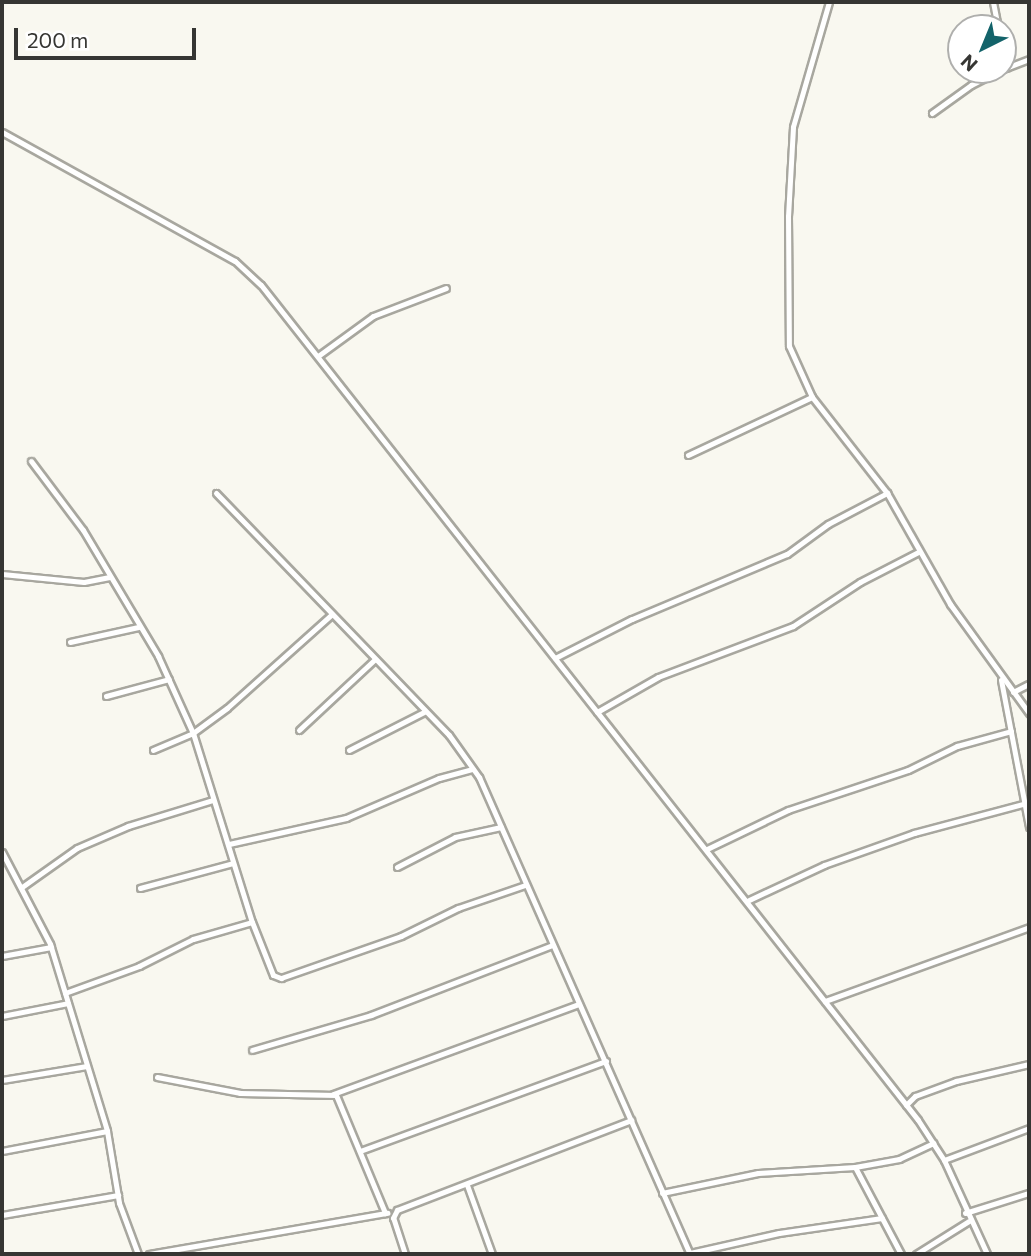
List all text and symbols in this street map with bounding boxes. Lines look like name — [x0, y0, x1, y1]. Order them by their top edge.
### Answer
scale bar — [18, 14, 200, 58]
north arrow — [947, 14, 1017, 84]
text: 200 m — [27, 27, 88, 52]
text: N — [956, 50, 982, 77]

